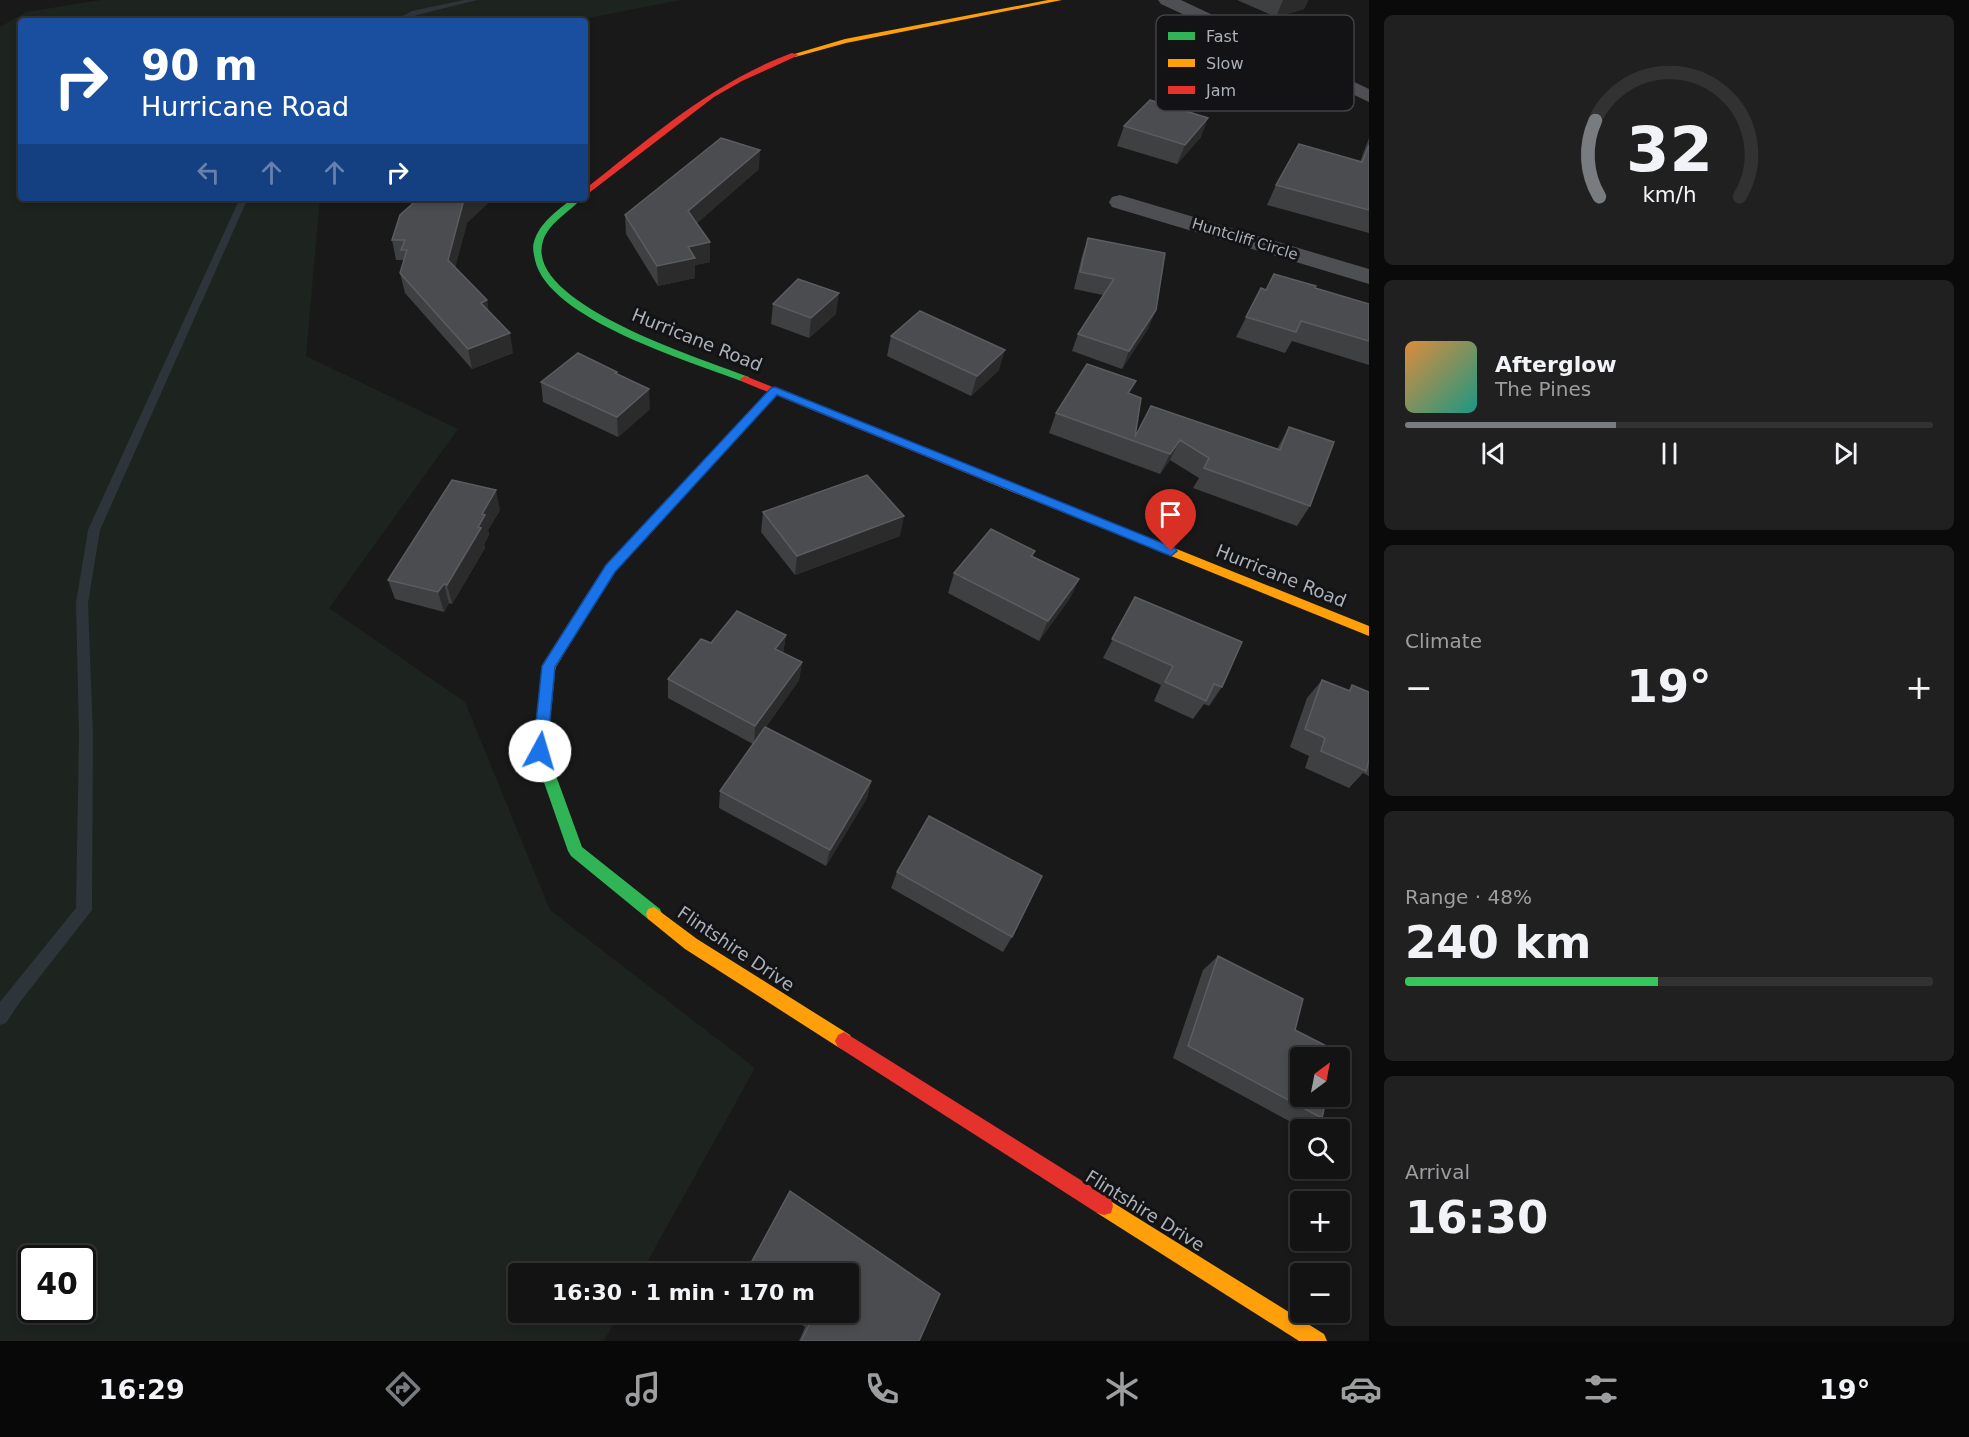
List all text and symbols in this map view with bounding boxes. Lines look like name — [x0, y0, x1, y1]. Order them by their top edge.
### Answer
legend — [1156, 15, 1354, 111]
text: Fast — [1206, 27, 1238, 46]
text: 90 m — [141, 41, 258, 90]
icon: right — [42, 42, 120, 120]
text: Slow — [1206, 54, 1243, 73]
text: Jam — [1205, 81, 1236, 100]
text: Hurricane Road — [141, 91, 349, 122]
text: 32 — [1626, 113, 1712, 186]
icon: left — [192, 156, 225, 189]
icon: ahead — [255, 156, 288, 189]
icon: ahead — [318, 156, 351, 189]
icon: right — [381, 156, 414, 189]
text: km/h — [1642, 182, 1696, 207]
street label: Huntcliff Circle — [1190, 214, 1300, 264]
street label: Hurricane Road — [629, 304, 765, 375]
text: Afterglow — [1495, 352, 1617, 377]
text: The Pines — [1495, 377, 1591, 401]
icon: previous — [1477, 437, 1510, 470]
icon: pause — [1653, 437, 1686, 470]
icon: next — [1829, 437, 1862, 470]
pin — [1145, 489, 1196, 551]
icon: arrive — [1154, 498, 1187, 531]
street label: Hurricane Road — [1213, 540, 1349, 611]
text: Climate — [1405, 629, 1482, 653]
text: 19° — [1626, 660, 1712, 713]
text: − — [1405, 668, 1433, 707]
text: + — [1905, 668, 1933, 707]
position arrow — [508, 719, 572, 783]
text: Range · 48% — [1405, 885, 1532, 909]
street label: Flintshire Drive — [674, 902, 799, 995]
text: 240 km — [1405, 916, 1591, 969]
north arrow — [1290, 1047, 1350, 1107]
map controls — [1290, 1047, 1350, 1323]
button: search — [1290, 1119, 1350, 1179]
text: Arrival — [1405, 1160, 1470, 1184]
street label: Flintshire Drive — [1082, 1166, 1209, 1256]
button: + — [1290, 1191, 1350, 1251]
text: 16:30 — [1405, 1191, 1548, 1244]
speed limit sign: 40 — [18, 1245, 96, 1323]
button: − — [1290, 1263, 1350, 1323]
text: 16:30 · 1 min · 170 m — [552, 1280, 815, 1305]
icon: directions — [382, 1368, 424, 1410]
icon: music — [622, 1368, 664, 1410]
icon: phone — [861, 1368, 903, 1410]
icon: climate — [1101, 1368, 1143, 1410]
icon: car — [1340, 1368, 1382, 1410]
icon: filters — [1580, 1368, 1622, 1410]
text: 16:29 — [99, 1374, 185, 1405]
text: 19° — [1819, 1374, 1870, 1405]

